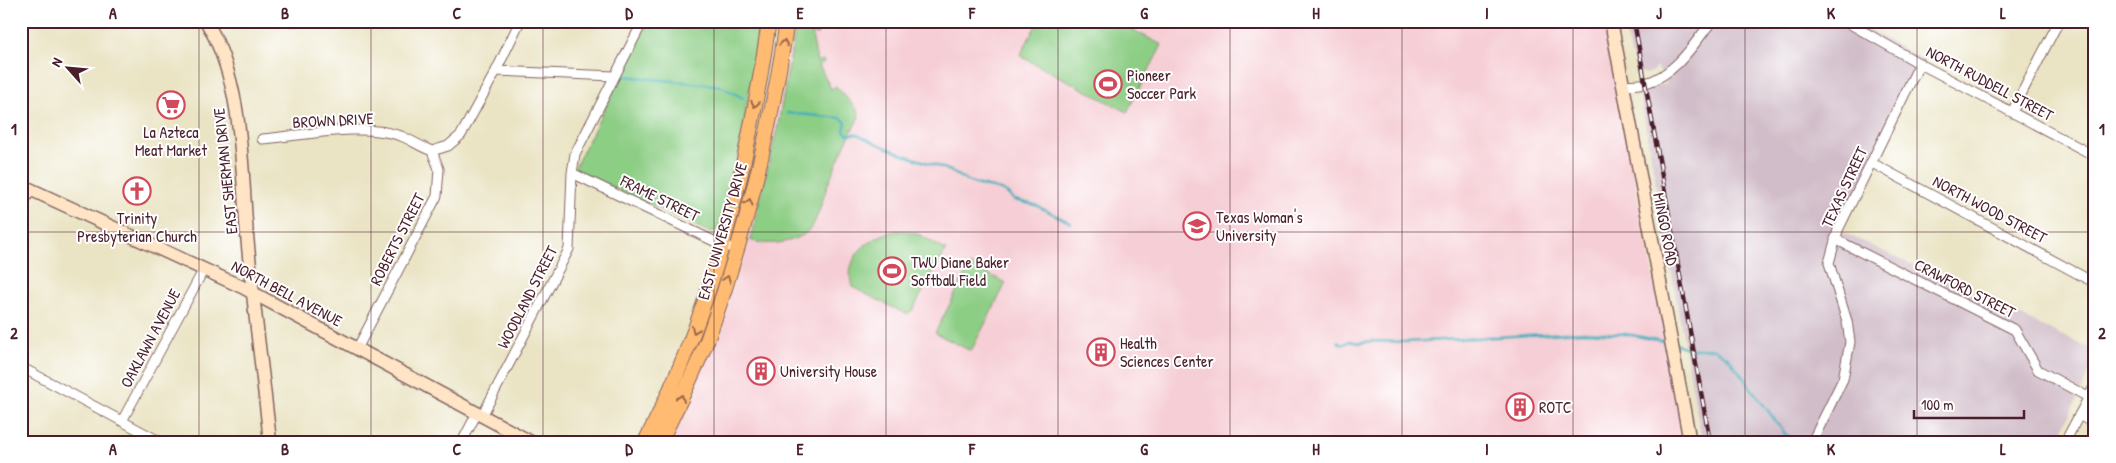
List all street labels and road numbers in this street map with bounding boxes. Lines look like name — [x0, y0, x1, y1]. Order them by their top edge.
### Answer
street label: NORTH RUDDELL STREET — [1923, 40, 2058, 126]
street label: EAST SHERMAN DRIVE — [207, 107, 243, 235]
street label: BROWN DRIVE — [292, 107, 374, 133]
street label: TEXAS STREET — [1816, 143, 1873, 231]
street label: EAST UNIVERSITY DRIVE — [692, 160, 752, 302]
street label: FRAME STREET — [616, 169, 704, 227]
street label: NORTH WOOD STREET — [1929, 170, 2051, 249]
street label: ROBERTS STREET — [364, 189, 430, 289]
street label: MINGO ROAD — [1648, 191, 1684, 268]
street label: WOODLAND STREET — [492, 241, 563, 352]
street label: CRAWFORD STREET — [1911, 253, 2020, 323]
street label: NORTH BELL AVENUE — [228, 255, 346, 331]
street label: OAKLAWN AVENUE — [115, 285, 185, 391]

